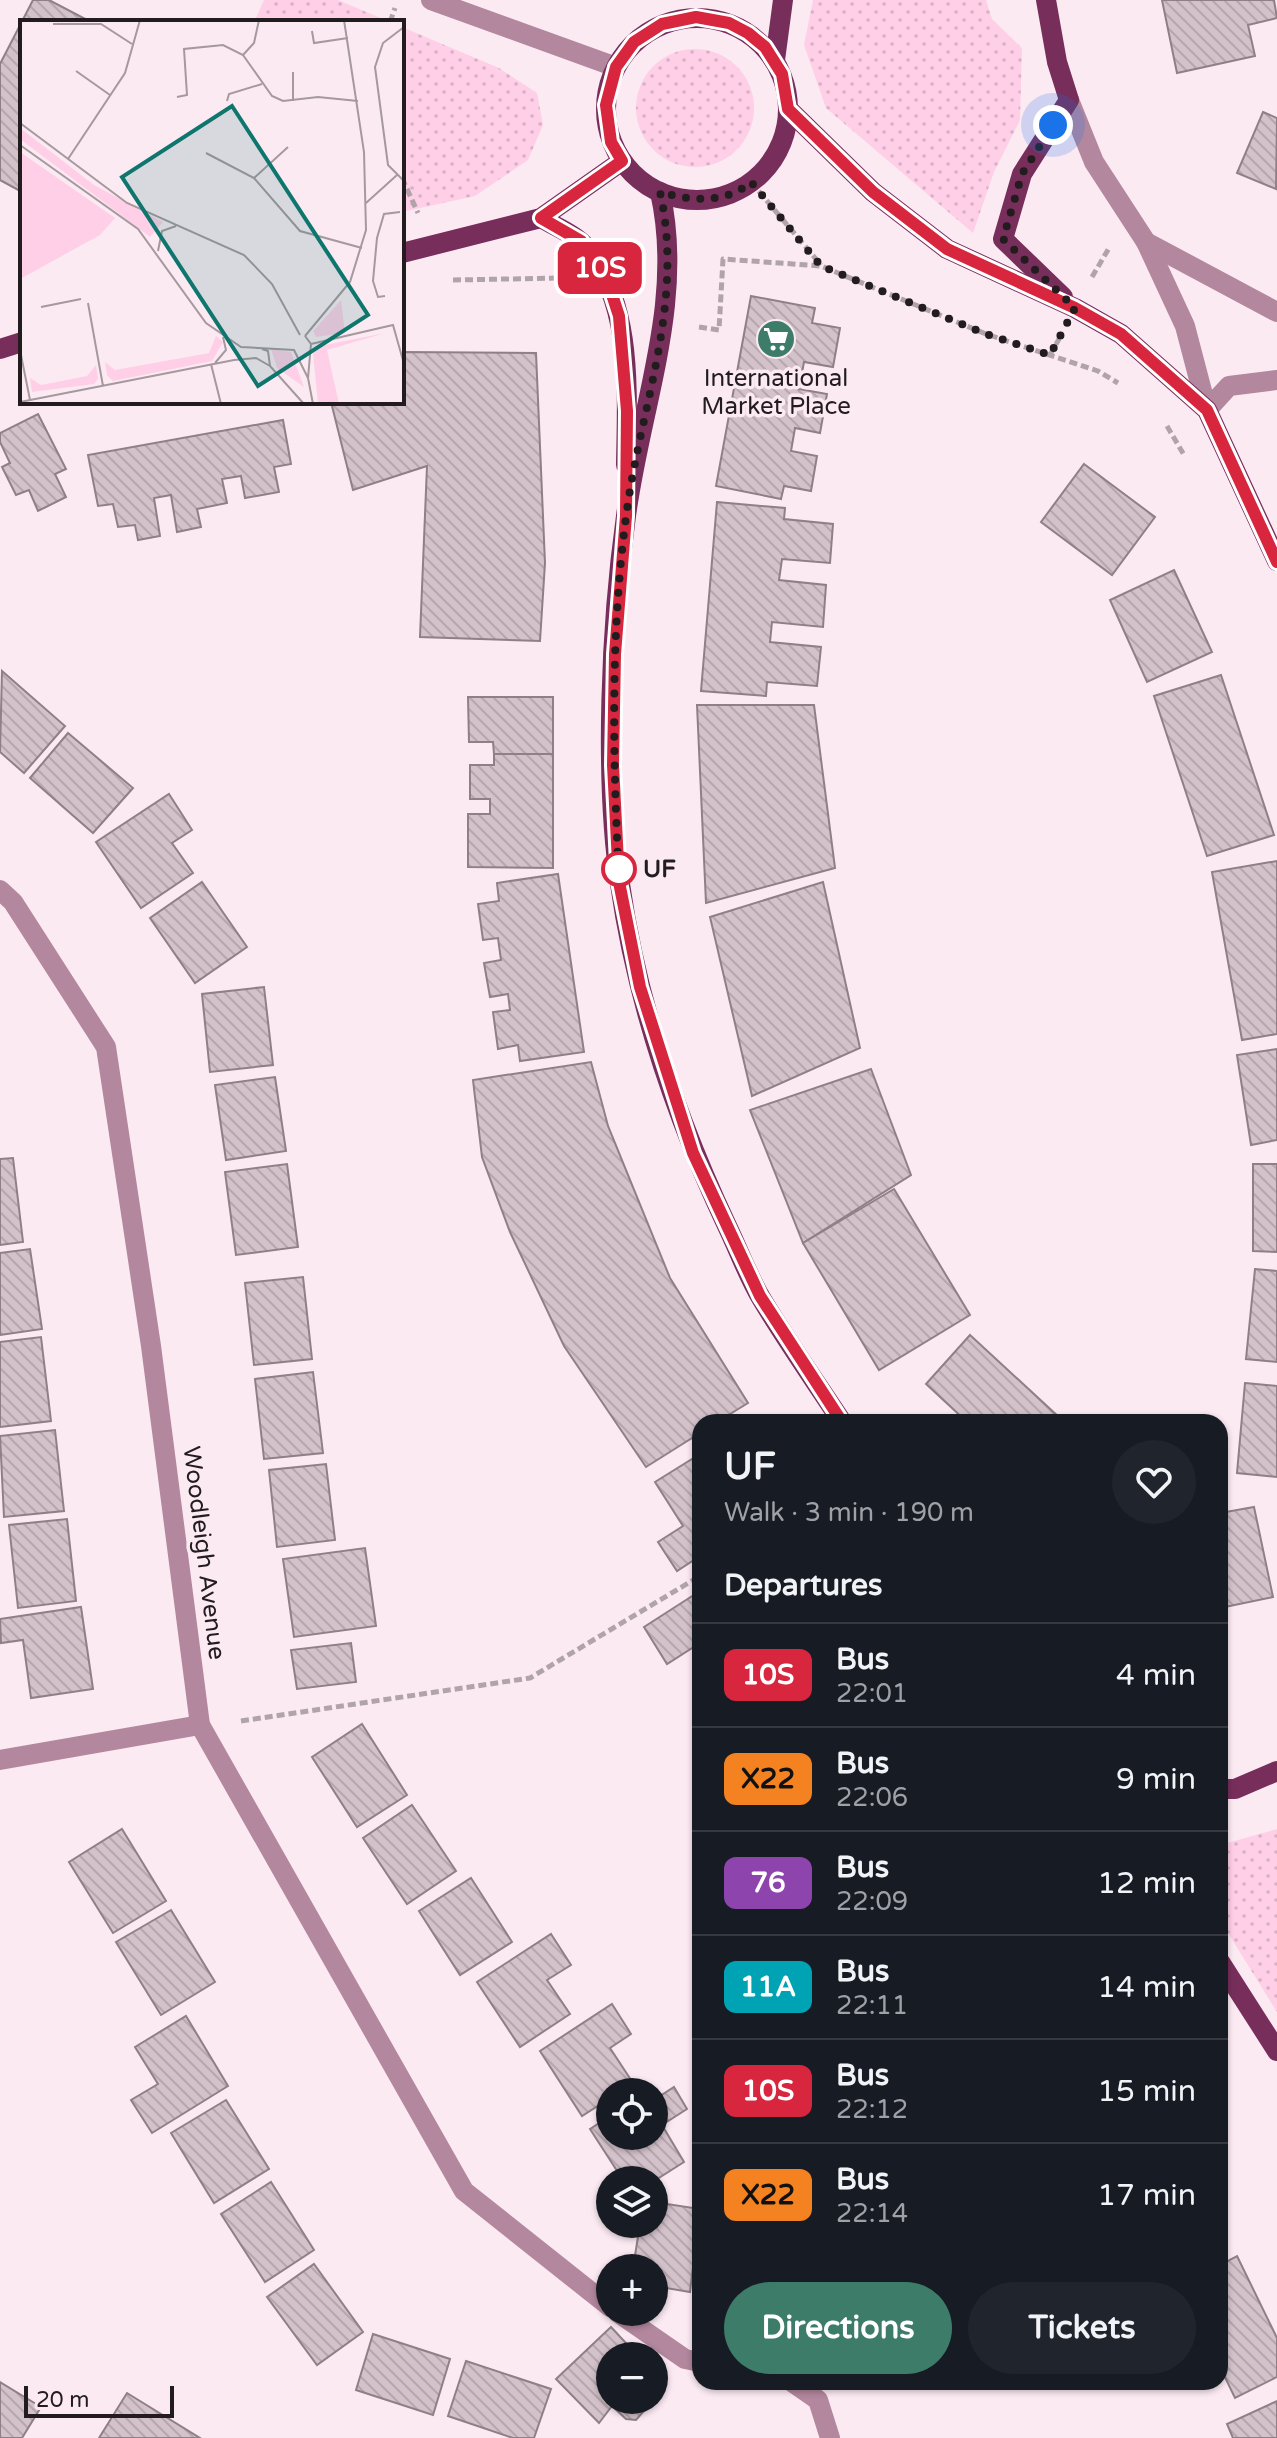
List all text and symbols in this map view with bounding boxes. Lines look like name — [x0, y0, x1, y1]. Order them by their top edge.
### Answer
inset map — [20, 20, 404, 404]
your location — [1033, 105, 1073, 145]
line badge: 10S — [554, 242, 646, 294]
text: 10S — [574, 251, 626, 285]
supermarket icon: International Market Place — [755, 318, 797, 360]
place label: International Market Place — [701, 364, 851, 421]
marker: UF — [602, 852, 636, 886]
place label: UF — [643, 855, 676, 884]
button: heart — [1112, 1440, 1196, 1524]
text: UF — [724, 1444, 776, 1490]
street label: Woodleigh Avenue — [177, 1445, 231, 1661]
text: Walk · 3 min · 190 m — [724, 1497, 974, 1528]
text: Departures — [724, 1567, 882, 1604]
text: Bus — [836, 1641, 889, 1678]
text: 4 min — [1116, 1657, 1196, 1694]
text: 10S — [742, 1658, 794, 1692]
text: 22:01 — [836, 1678, 908, 1709]
text: Bus — [836, 1745, 889, 1782]
text: 9 min — [1116, 1761, 1196, 1798]
text: X22 — [741, 1762, 795, 1796]
text: 22:06 — [836, 1782, 908, 1813]
text: Bus — [836, 1849, 889, 1886]
text: 12 min — [1097, 1865, 1196, 1902]
text: 76 — [750, 1866, 786, 1900]
text: 22:09 — [836, 1886, 908, 1917]
text: Bus — [836, 1953, 889, 1990]
text: 14 min — [1097, 1969, 1196, 2006]
text: 11A — [740, 1970, 796, 2004]
text: 22:11 — [836, 1990, 908, 2021]
text: Bus — [836, 2057, 889, 2094]
text: 15 min — [1097, 2073, 1196, 2110]
text: 10S — [742, 2074, 794, 2108]
map controls — [596, 2078, 668, 2414]
button: locate — [596, 2078, 668, 2150]
text: 22:12 — [836, 2094, 908, 2125]
text: Bus — [836, 2161, 889, 2198]
button: layers — [596, 2166, 668, 2238]
text: 17 min — [1097, 2177, 1196, 2214]
text: X22 — [741, 2178, 795, 2212]
text: 22:14 — [836, 2198, 908, 2229]
button: + — [596, 2254, 668, 2326]
button: Directions — [724, 2282, 952, 2374]
button: Tickets — [968, 2282, 1196, 2374]
button: − — [596, 2342, 668, 2414]
scale bar — [24, 2382, 174, 2418]
text: 20 m — [36, 2387, 90, 2413]

